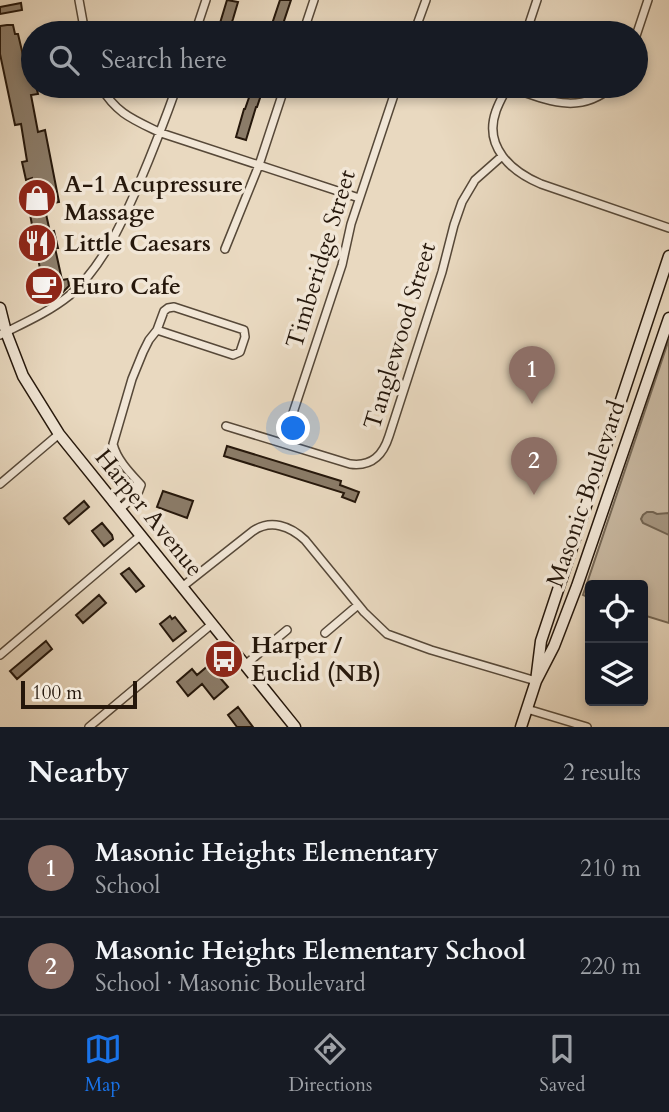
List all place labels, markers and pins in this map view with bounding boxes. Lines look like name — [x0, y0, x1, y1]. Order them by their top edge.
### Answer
place label: A-1 Acupressure Massage — [64, 168, 243, 229]
shop icon: A-1 Acupressure Massage — [16, 177, 58, 219]
restaurant icon: Little Caesars — [16, 222, 58, 264]
place label: Little Caesars — [64, 227, 211, 260]
cafe icon: Euro Cafe — [23, 265, 65, 307]
place label: Euro Cafe — [71, 270, 181, 303]
pin: 1 — [509, 346, 555, 404]
pin: 2 — [511, 437, 557, 495]
place label: Harper / Euclid (NB) — [251, 629, 381, 690]
bus stop icon: Harper / Euclid (NB) — [203, 638, 245, 680]

